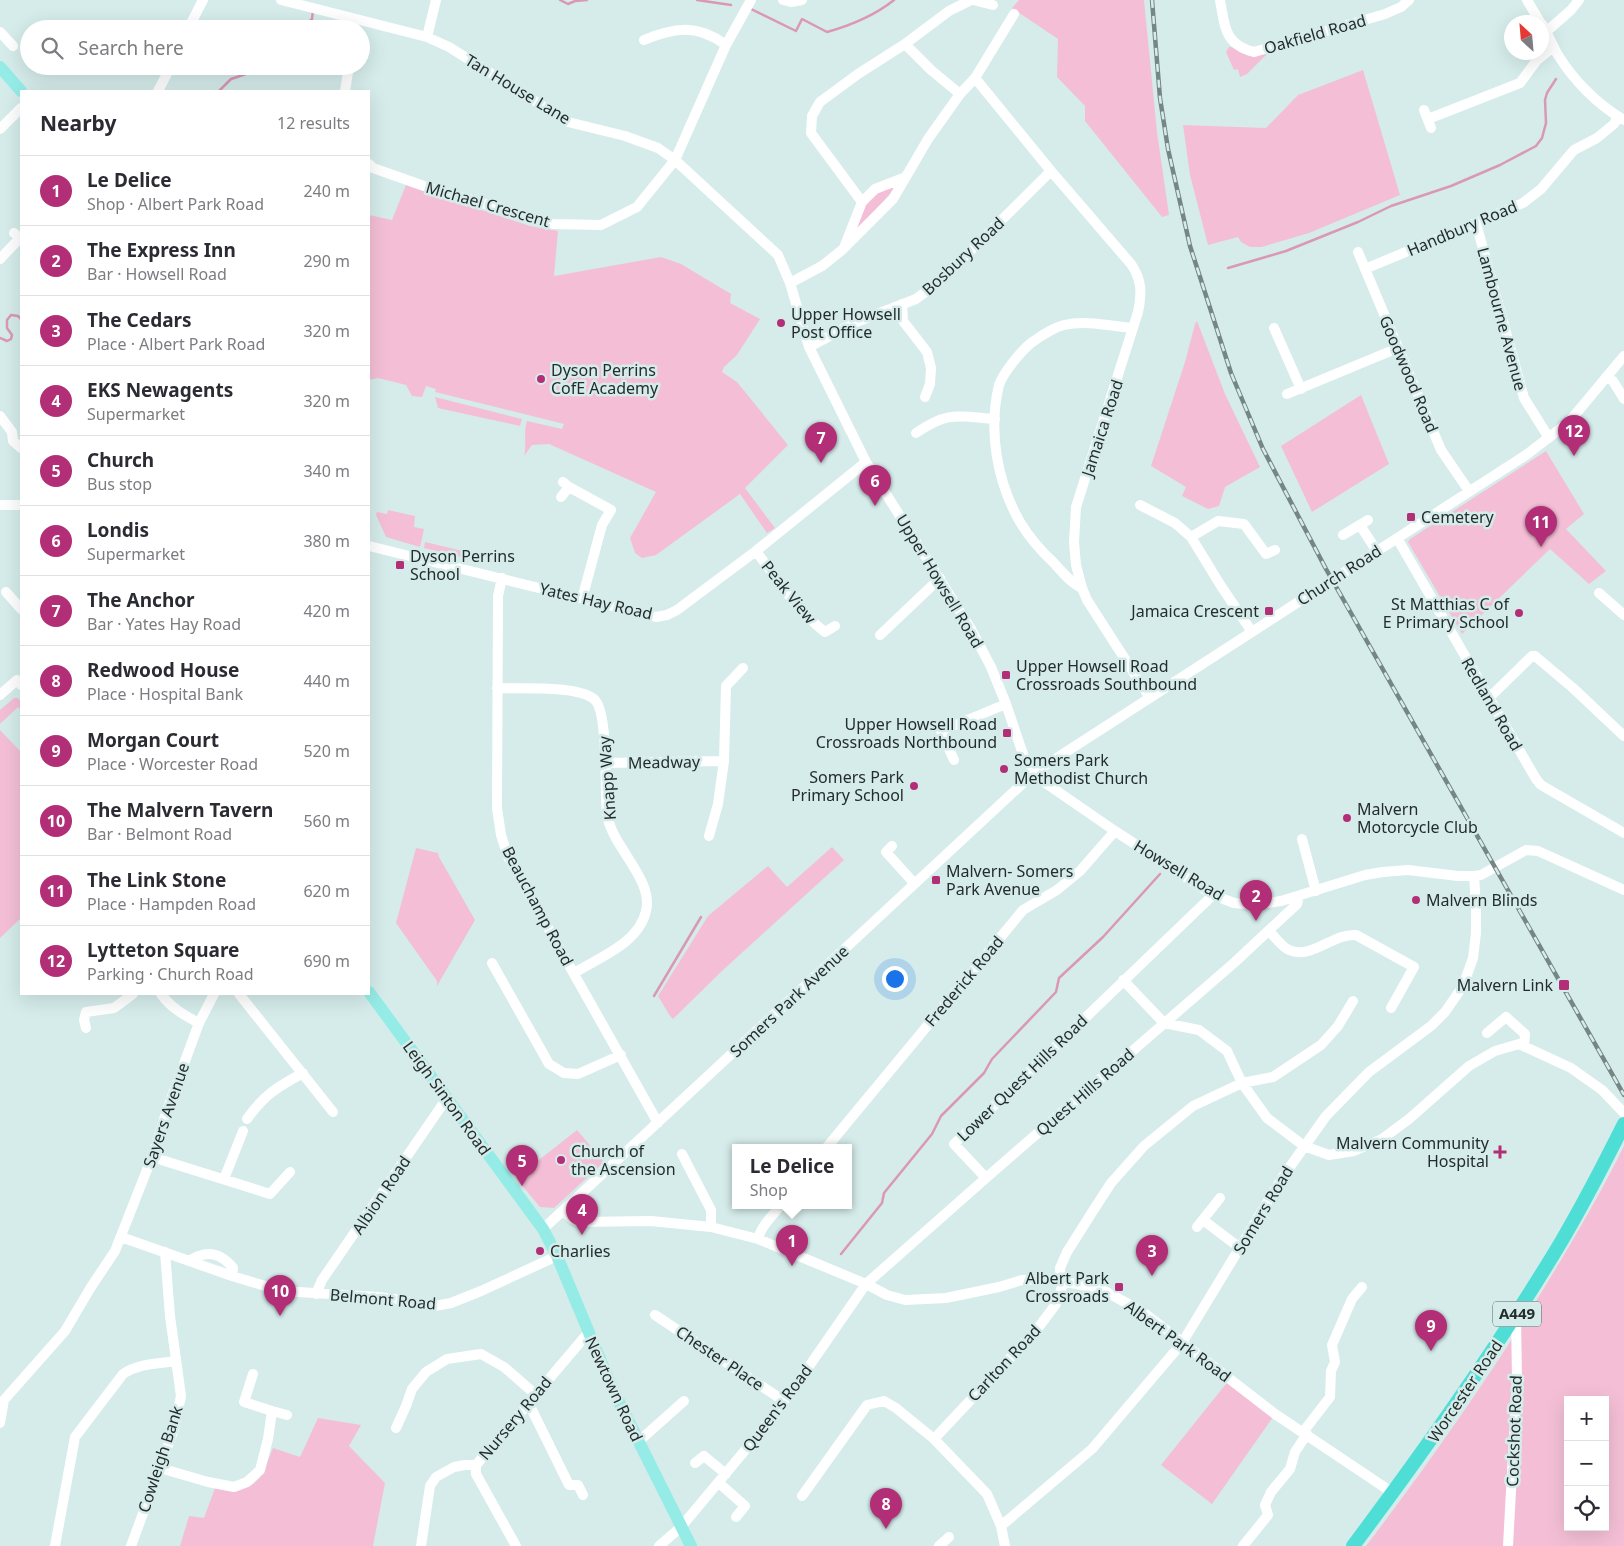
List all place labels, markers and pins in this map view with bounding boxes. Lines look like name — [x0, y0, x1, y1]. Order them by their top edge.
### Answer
place label: Upper Howsell Post Office — [791, 303, 901, 343]
marker: Upper Howsell Post Office — [775, 317, 787, 329]
place label: Dyson Perrins CofE Academy — [551, 359, 659, 399]
marker: Dyson Perrins CofE Academy — [535, 373, 547, 385]
pin: 12 — [1558, 415, 1590, 456]
pin: 7 — [805, 422, 837, 463]
pin: 6 — [859, 465, 891, 506]
place label: Cemetery — [1421, 506, 1495, 528]
pin: 11 — [1525, 506, 1557, 547]
marker: Cemetery — [1405, 511, 1417, 523]
place label: Dyson Perrins School — [410, 545, 515, 585]
marker: Dyson Perrins School — [394, 559, 406, 571]
place label: St Matthias C of E Primary School — [1383, 593, 1510, 633]
place label: Jamaica Crescent — [1129, 600, 1259, 622]
marker: Jamaica Crescent — [1263, 605, 1275, 617]
marker: St Matthias C of E Primary School — [1513, 607, 1525, 619]
place label: Upper Howsell Road Crossroads Southbound — [1016, 655, 1197, 695]
marker: Upper Howsell Road Crossroads Southbound — [1000, 669, 1012, 681]
place label: Upper Howsell Road Crossroads Northbound — [816, 713, 997, 753]
marker: Upper Howsell Road Crossroads Northbound — [1001, 727, 1013, 739]
place label: Somers Park Methodist Church — [1014, 749, 1148, 789]
marker: Somers Park Methodist Church — [998, 763, 1010, 775]
place label: Somers Park Primary School — [791, 766, 904, 806]
marker: Somers Park Primary School — [908, 780, 920, 792]
place label: Malvern Motorcycle Club — [1357, 798, 1478, 838]
marker: Malvern Motorcycle Club — [1341, 812, 1353, 824]
place label: Malvern- Somers Park Avenue — [946, 860, 1073, 900]
marker: Malvern- Somers Park Avenue — [930, 874, 942, 886]
pin: 2 — [1240, 880, 1272, 921]
place label: Malvern Blinds — [1426, 889, 1537, 911]
marker: Malvern Blinds — [1410, 894, 1422, 906]
place label: Malvern Link — [1457, 974, 1553, 996]
marker: Malvern Link — [1557, 978, 1571, 992]
place label: Malvern Community Hospital — [1336, 1132, 1490, 1172]
place label: Church of the Ascension — [571, 1140, 676, 1180]
pin: 5 — [506, 1145, 538, 1186]
marker: Malvern Community Hospital — [1493, 1145, 1507, 1159]
marker: Church of the Ascension — [555, 1154, 567, 1166]
pin: 4 — [566, 1194, 598, 1235]
pin: 1 — [776, 1225, 808, 1266]
pin: 3 — [1136, 1235, 1168, 1276]
place label: Charlies — [550, 1240, 611, 1262]
marker: Charlies — [534, 1245, 546, 1257]
place label: Albert Park Crossroads — [1025, 1267, 1109, 1307]
pin: 10 — [264, 1275, 296, 1316]
marker: Albert Park Crossroads — [1113, 1281, 1125, 1293]
pin: 9 — [1415, 1310, 1447, 1351]
pin: 8 — [870, 1488, 902, 1529]

